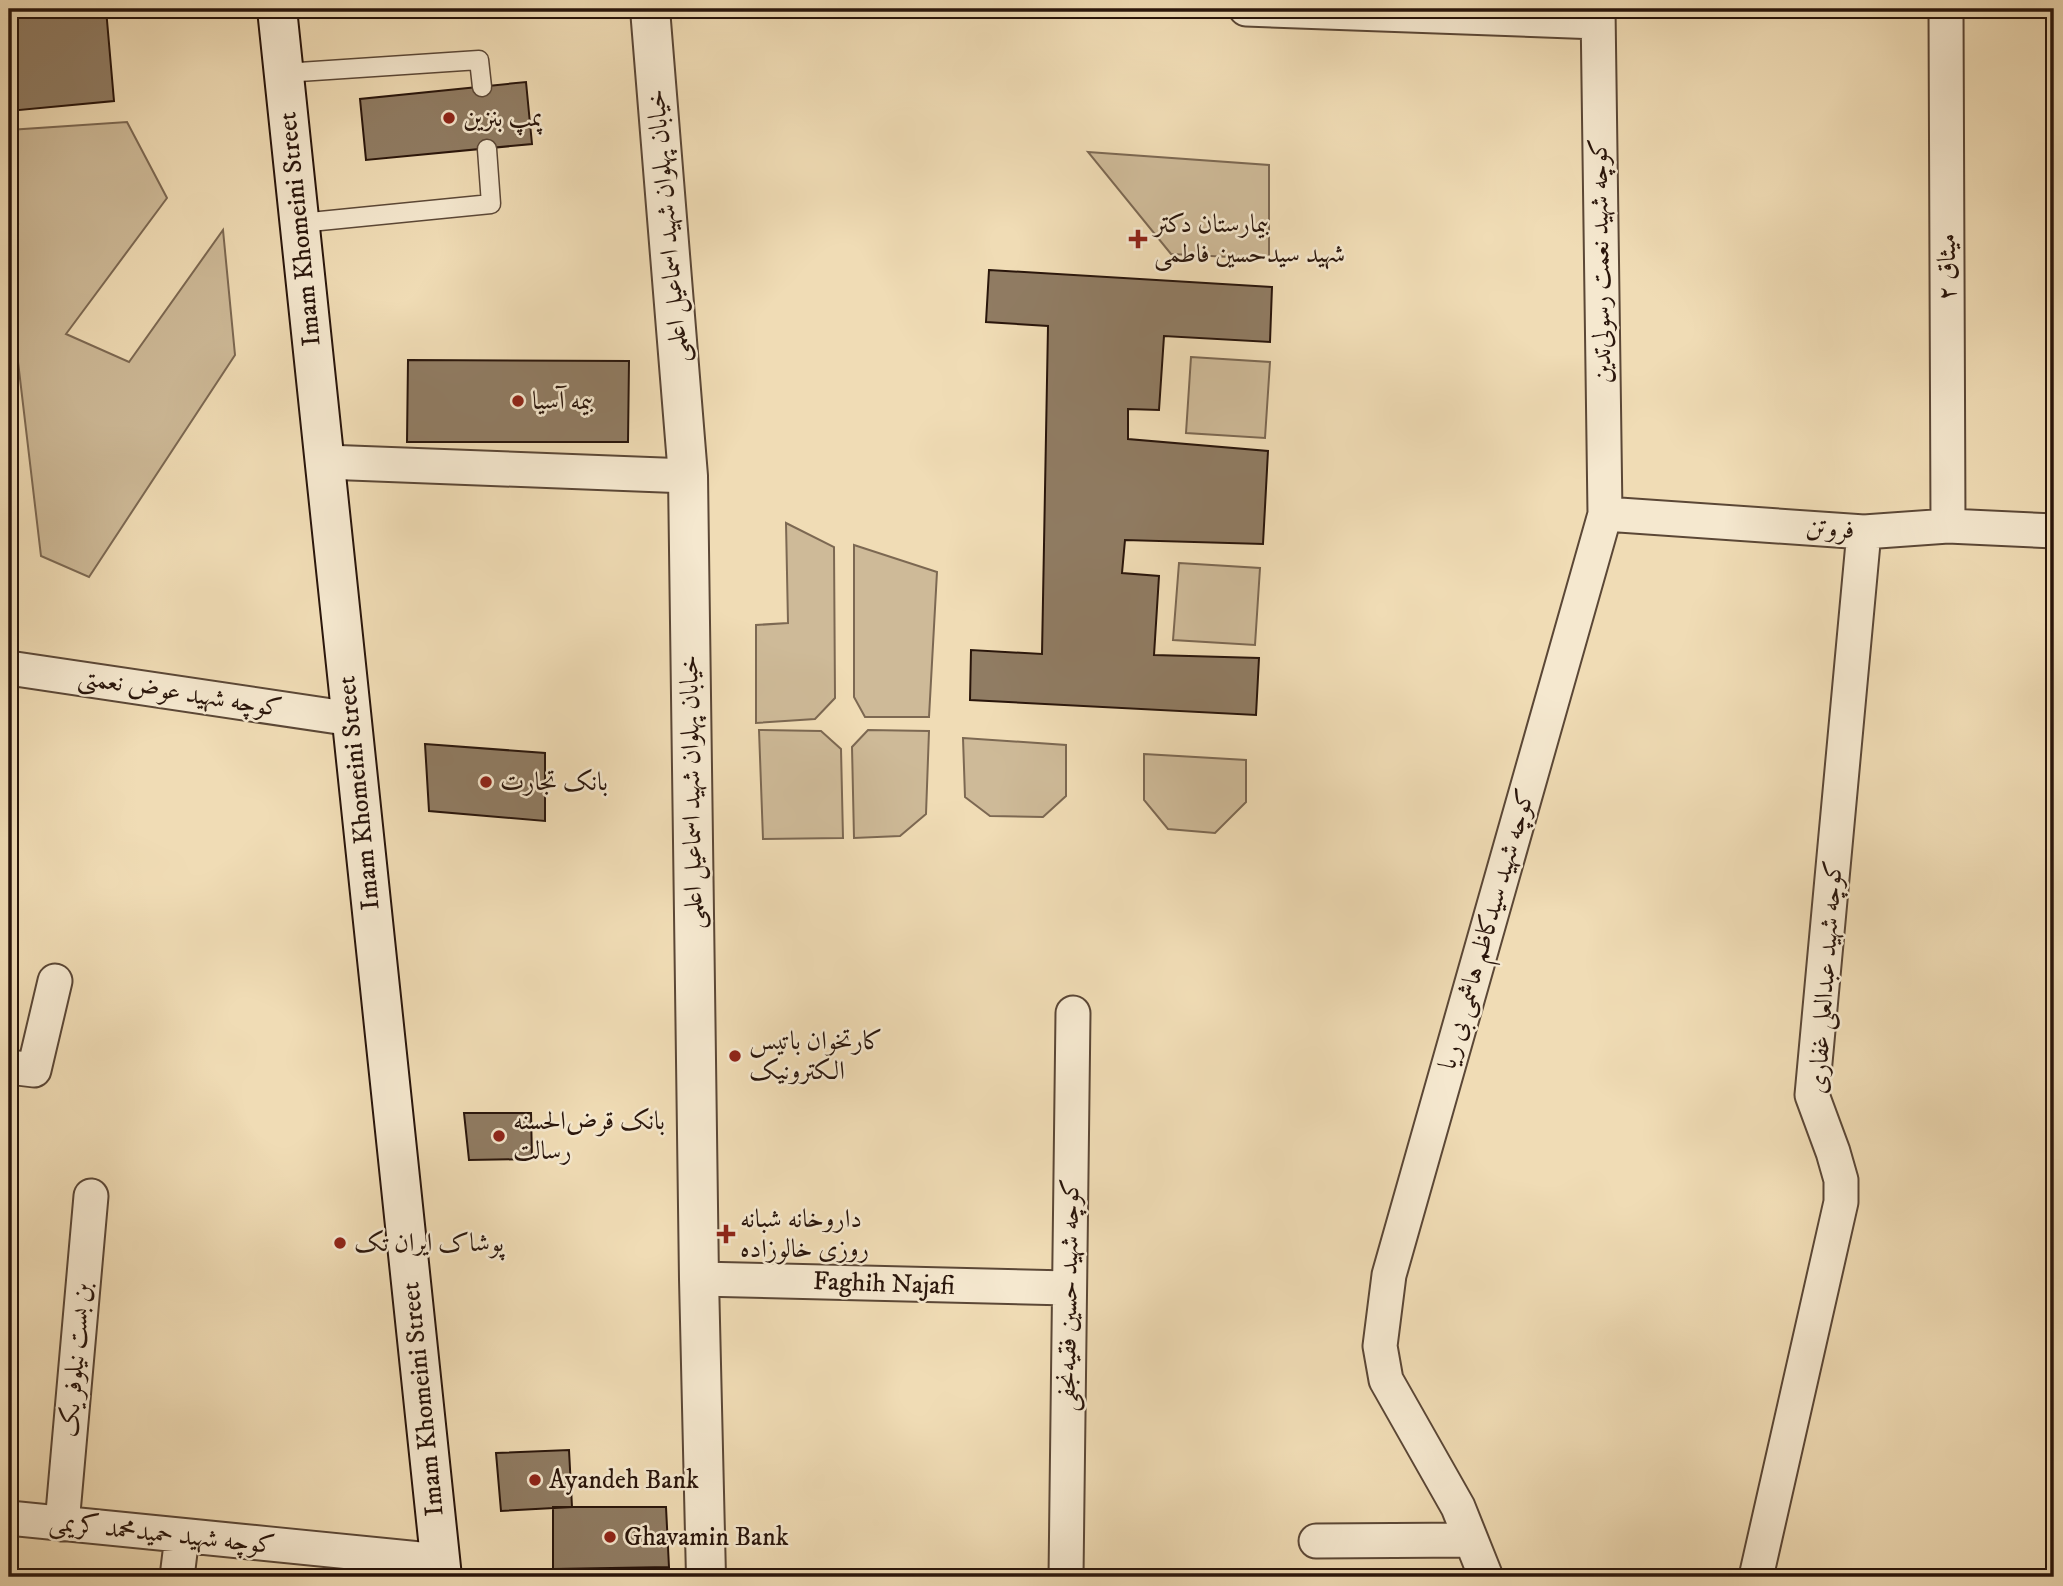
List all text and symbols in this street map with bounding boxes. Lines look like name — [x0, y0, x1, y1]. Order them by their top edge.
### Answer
street label: خیابان پهلوان شهید اسماعیل اعلمی — [640, 88, 696, 364]
place label: پمپ بنزین — [463, 102, 543, 136]
street label: Imam Khomeini Street — [271, 110, 329, 348]
marker: پمپ بنزین — [441, 110, 457, 126]
street label: کوچه شهید نعمت رسولی‌تدین — [1582, 138, 1620, 384]
place label: بیمارستان دکتر شهید سیدحسین فاطمی — [1151, 208, 1345, 271]
marker: بیمارستان دکتر شهید سیدحسین فاطمی — [1128, 229, 1148, 249]
street label: میثاق ۲ — [1931, 233, 1964, 301]
place label: بیمه آسیا — [532, 385, 594, 418]
marker: بیمه آسیا — [510, 393, 526, 409]
street label: فروتن — [1805, 511, 1855, 547]
street label: خیابان پهلوان شهید اسماعیل اعلمی — [673, 654, 711, 930]
street label: کوچه شهید عوض نعمتی — [75, 661, 284, 726]
street label: Imam Khomeini Street — [330, 674, 388, 912]
place label: بانک تجارت — [500, 766, 608, 799]
marker: بانک تجارت — [478, 774, 494, 790]
street label: کوچه شهید سیدکاظم هاشمی بی ریا — [1431, 785, 1550, 1075]
street label: کوچه شهید عبدالعلی غفاری — [1801, 859, 1852, 1095]
place label: کارتخوان باتیس الکترونیک — [749, 1025, 883, 1088]
marker: کارتخوان باتیس الکترونیک — [727, 1048, 743, 1064]
place label: بانک قرض‌الحسنه رسالت — [513, 1105, 665, 1168]
marker: بانک قرض‌الحسنه رسالت — [491, 1128, 507, 1144]
street label: کوچه شهید حسین فقیه‌نجفی — [1050, 1178, 1089, 1412]
place label: داروخانه شبانه روزی خالوزاده — [740, 1203, 869, 1266]
marker: داروخانه شبانه روزی خالوزاده — [718, 1226, 734, 1242]
place label: پوشاک ایران تک — [354, 1227, 505, 1261]
marker: پوشاک ایران تک — [332, 1235, 348, 1251]
street label: Faghih Najafi — [812, 1265, 956, 1303]
street label: Imam Khomeini Street — [394, 1280, 452, 1518]
street label: بن بست نیلوفر یک — [53, 1281, 99, 1439]
place label: Ayandeh Bank — [549, 1464, 699, 1497]
marker: Ayandeh Bank — [527, 1472, 543, 1488]
street label: کوچه شهید حمیدمحمد کریمی — [47, 1506, 277, 1562]
place label: Ghavamin Bank — [624, 1521, 789, 1554]
marker: Ghavamin Bank — [602, 1529, 618, 1545]

